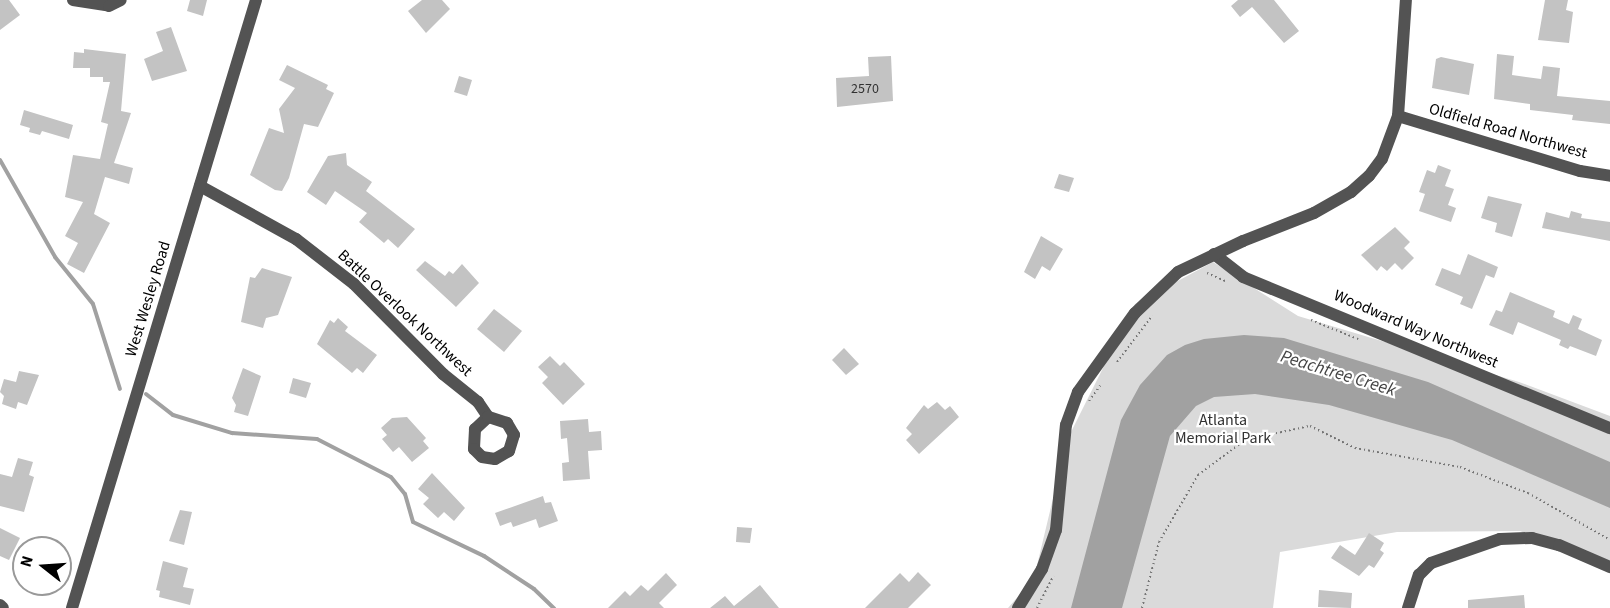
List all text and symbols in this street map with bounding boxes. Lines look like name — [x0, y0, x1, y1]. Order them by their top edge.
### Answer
house number: 2570 — [851, 81, 879, 97]
street label: Oldfield Road Northwest — [1427, 99, 1589, 163]
street label: West Wesley Road — [121, 239, 175, 359]
street label: Battle Overlook Northwest — [334, 246, 476, 380]
street label: Woodward Way Northwest — [1331, 286, 1501, 372]
water label: Peachtree Creek — [1278, 346, 1398, 402]
park label: Atlanta Memorial Park — [1175, 410, 1271, 448]
north arrow — [12, 536, 72, 596]
text: N — [15, 553, 39, 570]

